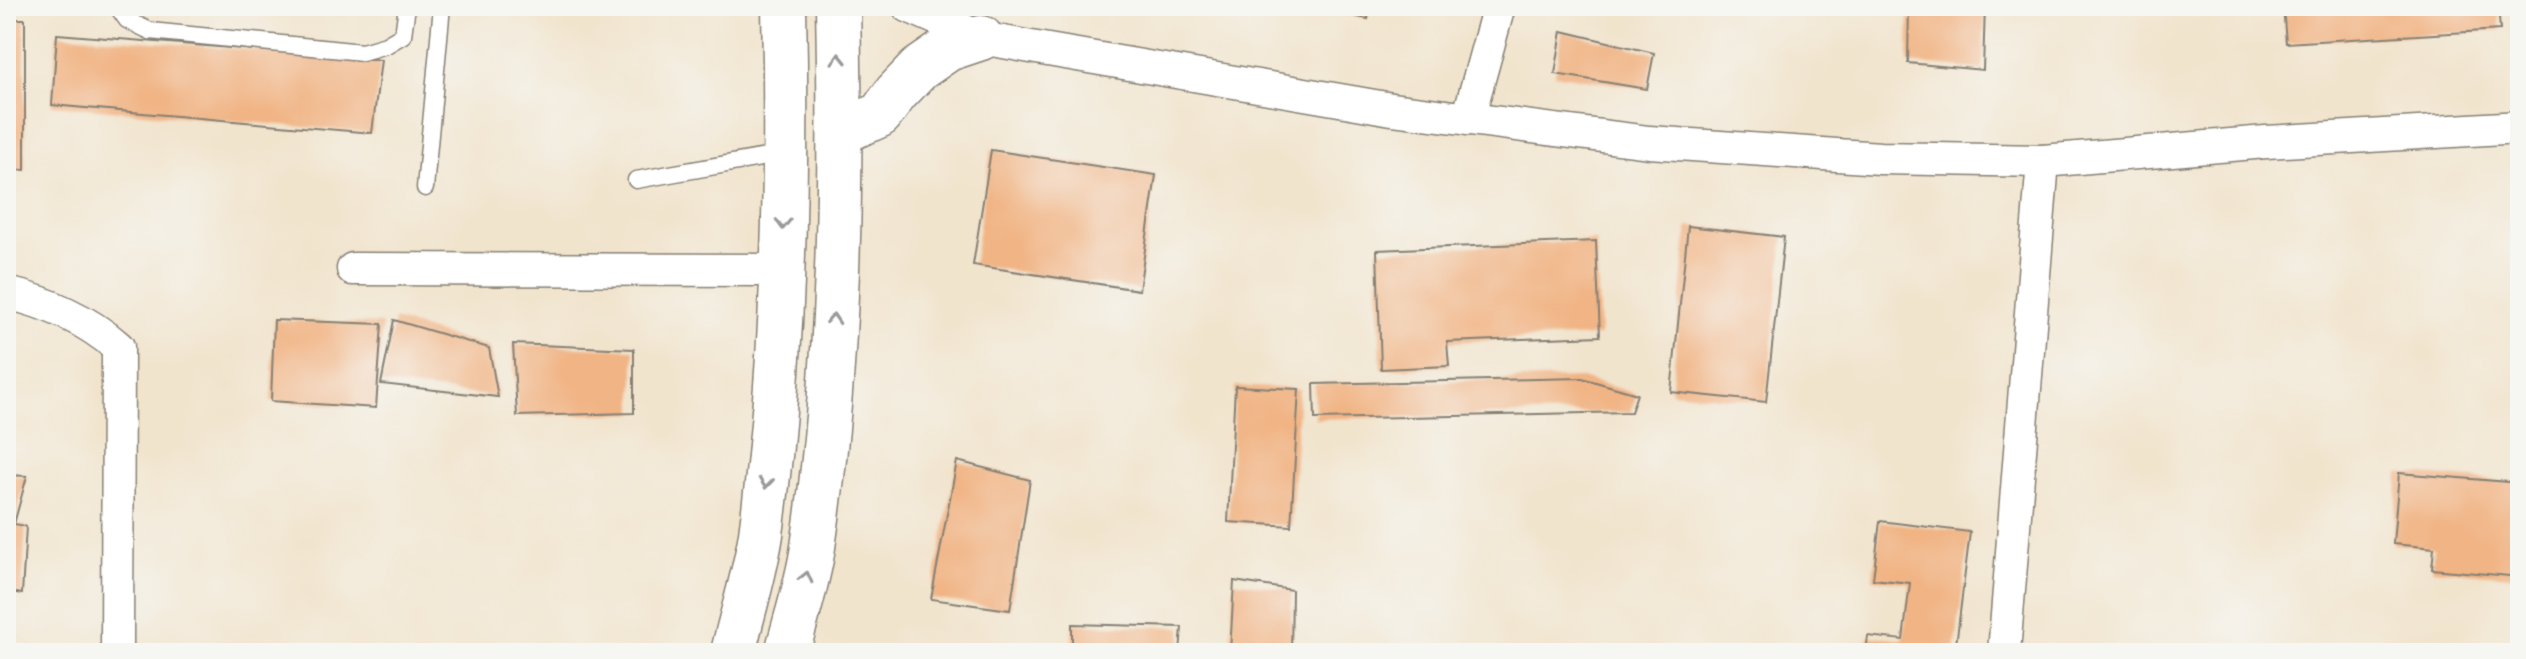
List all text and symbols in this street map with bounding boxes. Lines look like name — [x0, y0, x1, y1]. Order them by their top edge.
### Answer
one-way arrow — [831, 52, 848, 65]
one-way arrow — [774, 218, 791, 231]
one-way arrow — [824, 312, 841, 325]
one-way arrow — [757, 477, 774, 490]
one-way arrow — [797, 571, 814, 585]

